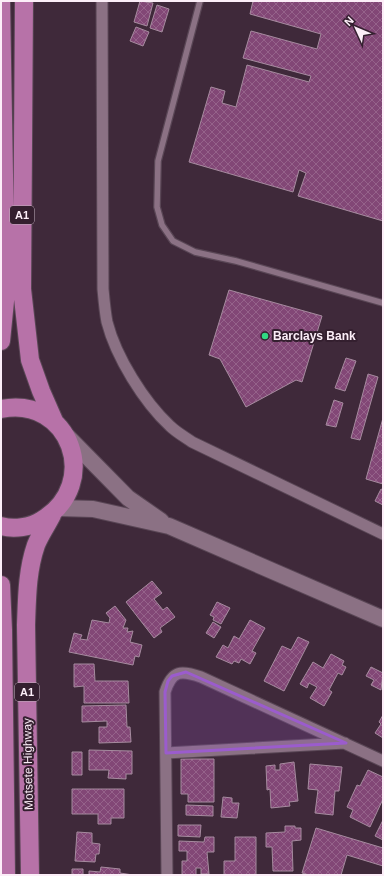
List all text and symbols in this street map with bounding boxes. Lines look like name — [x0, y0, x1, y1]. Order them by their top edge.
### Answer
north arrow — [336, 8, 376, 48]
text: N — [342, 14, 356, 28]
road number: A1 — [10, 206, 34, 224]
place label: Barclays Bank — [273, 329, 356, 343]
marker: Barclays Bank — [260, 331, 270, 341]
road number: A1 — [15, 683, 39, 701]
street label: Motsete Highway — [20, 718, 36, 810]

